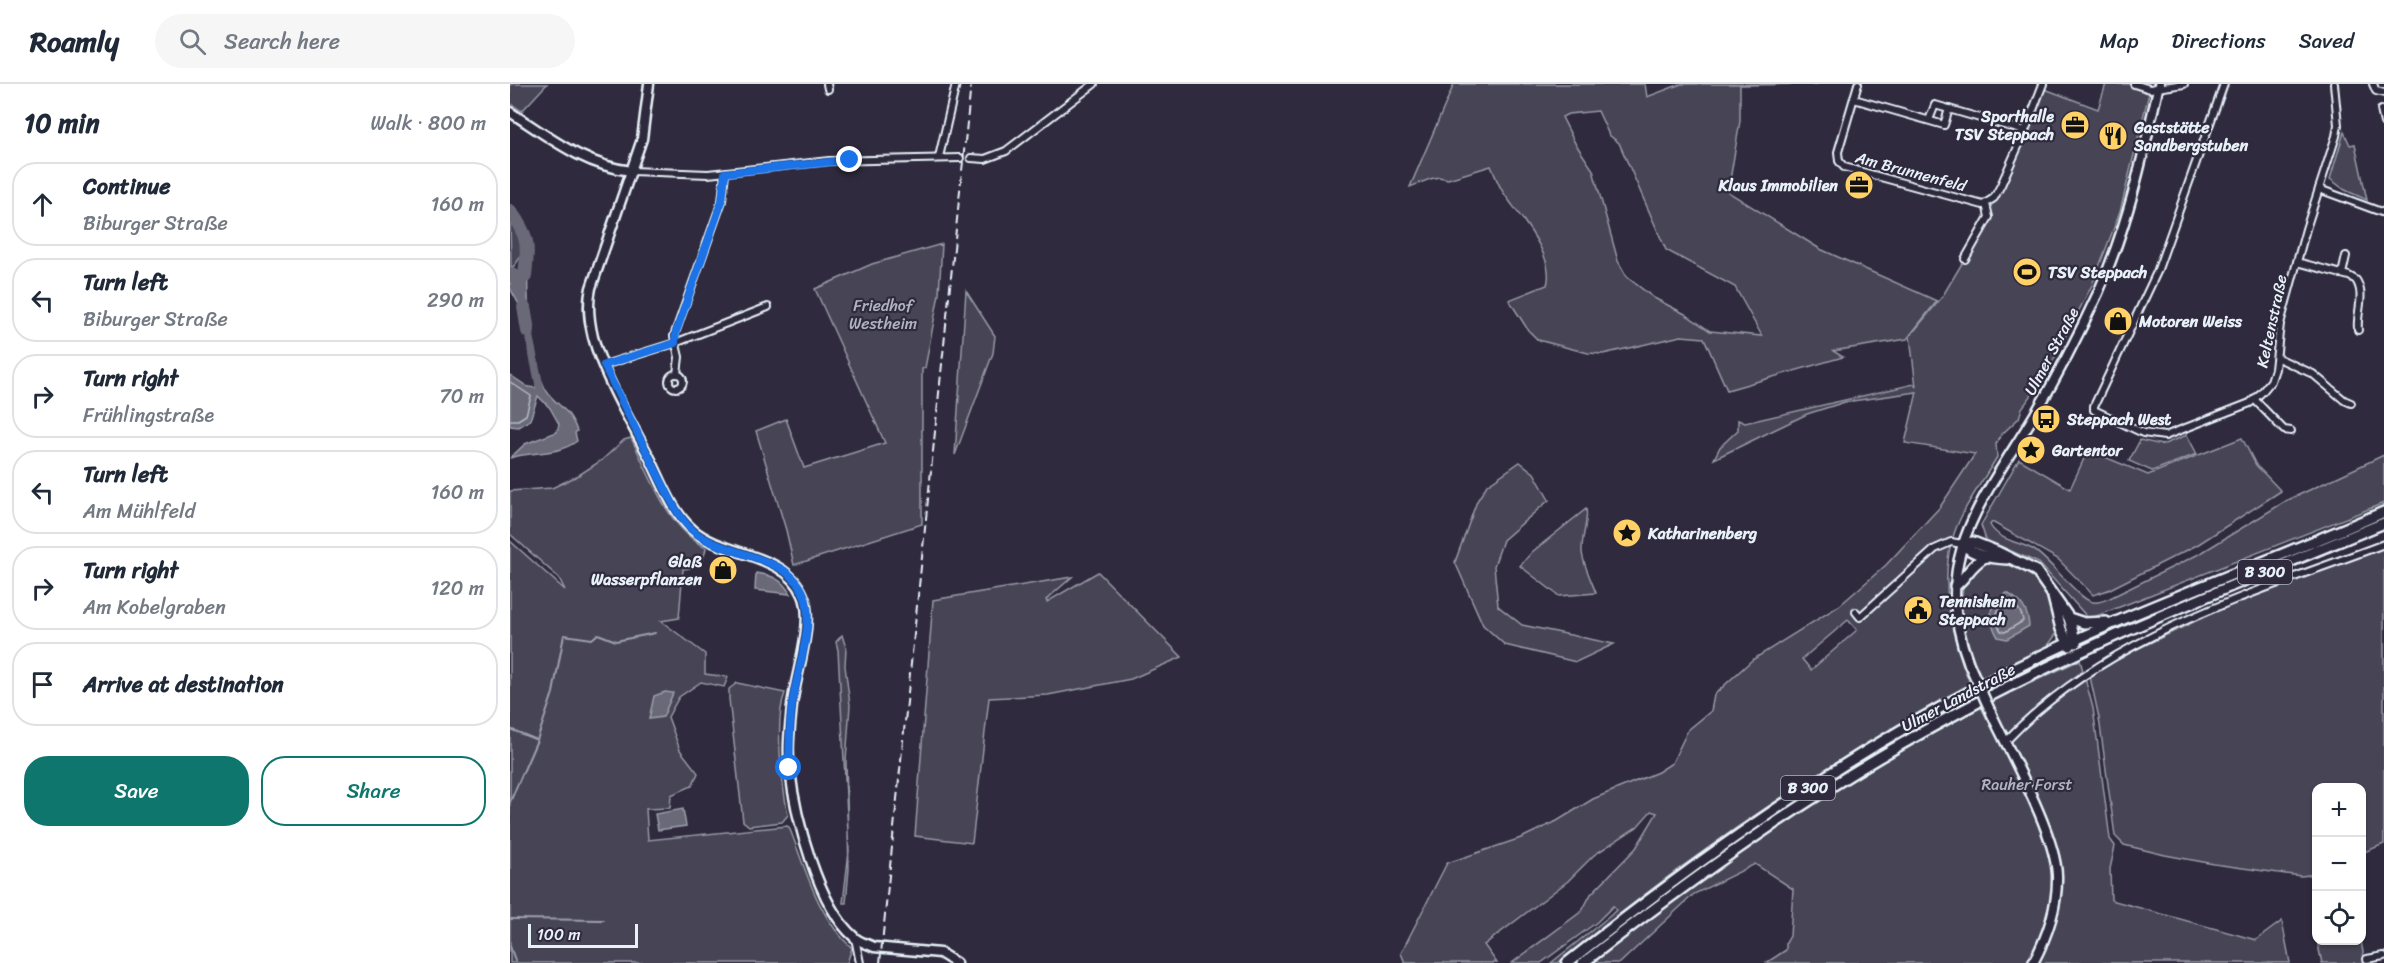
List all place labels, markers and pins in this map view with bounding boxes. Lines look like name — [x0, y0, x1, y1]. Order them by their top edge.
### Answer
place label: Sporthalle TSV Steppach — [1955, 102, 2055, 149]
office icon: Sporthalle TSV Steppach — [2059, 109, 2091, 141]
place label: Gaststätte Sandbergstuben — [2133, 113, 2248, 160]
restaurant icon: Gaststätte Sandbergstuben — [2097, 120, 2129, 152]
office icon: Klaus Immobilien — [1843, 169, 1875, 201]
place label: Klaus Immobilien — [1717, 171, 1838, 200]
sports icon: TSV Steppach — [2011, 256, 2043, 288]
place label: TSV Steppach — [2048, 258, 2148, 287]
shop icon: Motoren Weiss — [2102, 305, 2134, 337]
place label: Motoren Weiss — [2138, 307, 2243, 336]
bus stop icon: Steppach West — [2030, 403, 2062, 435]
place label: Steppach West — [2066, 405, 2171, 434]
place icon: Gartentor — [2015, 434, 2047, 466]
place label: Gartentor — [2051, 436, 2123, 465]
place icon: Katharinenberg — [1611, 517, 1643, 549]
place label: Katharinenberg — [1647, 519, 1758, 548]
place label: Glaß Wasserpflanzen — [591, 547, 702, 594]
shop icon: Glaß Wasserpflanzen — [707, 554, 739, 586]
place label: Tennisheim Steppach — [1938, 587, 2016, 634]
public building icon: Tennisheim Steppach — [1902, 594, 1934, 626]

